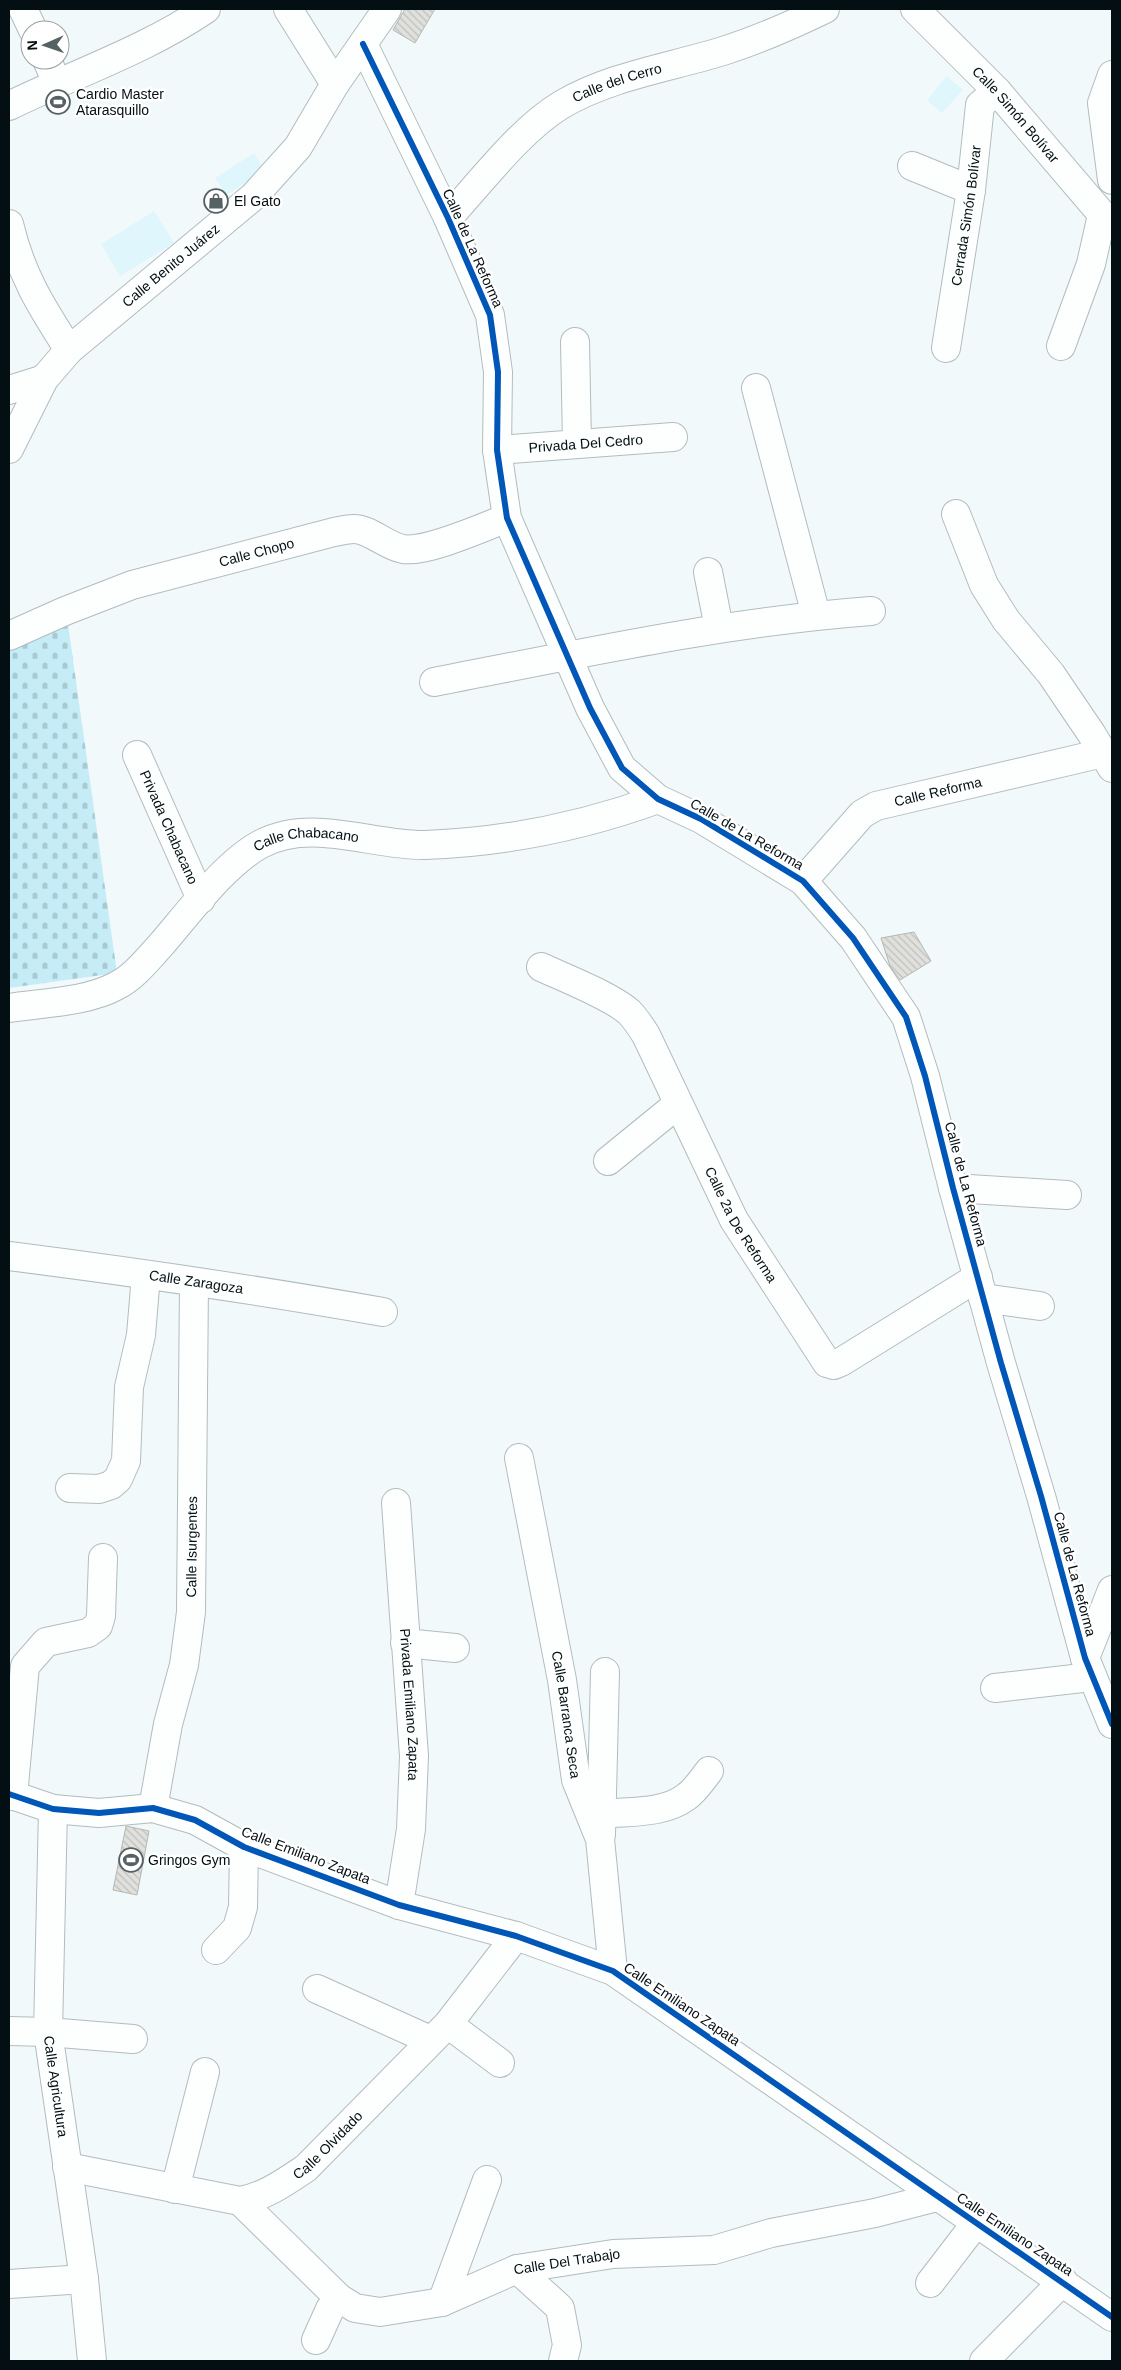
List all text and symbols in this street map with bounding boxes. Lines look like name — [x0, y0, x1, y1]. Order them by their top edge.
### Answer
north arrow — [20, 20, 70, 70]
text: N — [24, 40, 40, 51]
street label: Calle del Cerro — [570, 60, 664, 105]
street label: Calle Simón Bolívar — [969, 63, 1063, 166]
place label: Cardio Master Atarasquillo — [76, 86, 164, 118]
sports icon: Cardio Master Atarasquillo — [45, 89, 71, 115]
street label: Cerrada Simón Bolívar — [948, 144, 984, 287]
street label: Calle de La Reforma — [440, 186, 507, 310]
shop icon: El Gato — [203, 188, 229, 214]
place label: El Gato — [234, 193, 281, 209]
street label: Calle Benito Juárez — [119, 220, 223, 310]
street label: Privada Del Cedro — [528, 431, 644, 456]
street label: Calle Chopo — [217, 535, 296, 570]
street label: Privada Chabacano — [137, 768, 201, 887]
street label: Calle Reforma — [892, 774, 984, 810]
street label: Calle de La Reforma — [687, 795, 807, 873]
street label: Calle Chabacano — [250, 824, 360, 855]
street label: Calle de La Reforma — [942, 1120, 990, 1248]
street label: Calle 2a De Reforma — [702, 1164, 781, 1286]
street label: Calle Zaragoza — [148, 1267, 245, 1297]
street label: Calle Isurgentes — [183, 1496, 200, 1598]
street label: Calle de La Reforma — [1051, 1510, 1099, 1638]
street label: Privada Emiliano Zapata — [397, 1628, 422, 1781]
street label: Calle Barranca Seca — [549, 1650, 584, 1780]
street label: Calle Emiliano Zapata — [239, 1823, 373, 1887]
sports icon: Gringos Gym — [118, 1847, 144, 1873]
place label: Gringos Gym — [148, 1852, 230, 1868]
street label: Calle Emiliano Zapata — [621, 1959, 743, 2049]
street label: Calle Agricultura — [41, 2035, 71, 2138]
street label: Calle Olvidado — [290, 2107, 366, 2183]
street label: Calle Emiliano Zapata — [954, 2189, 1076, 2279]
street label: Calle Del Trabajo — [512, 2246, 621, 2277]

